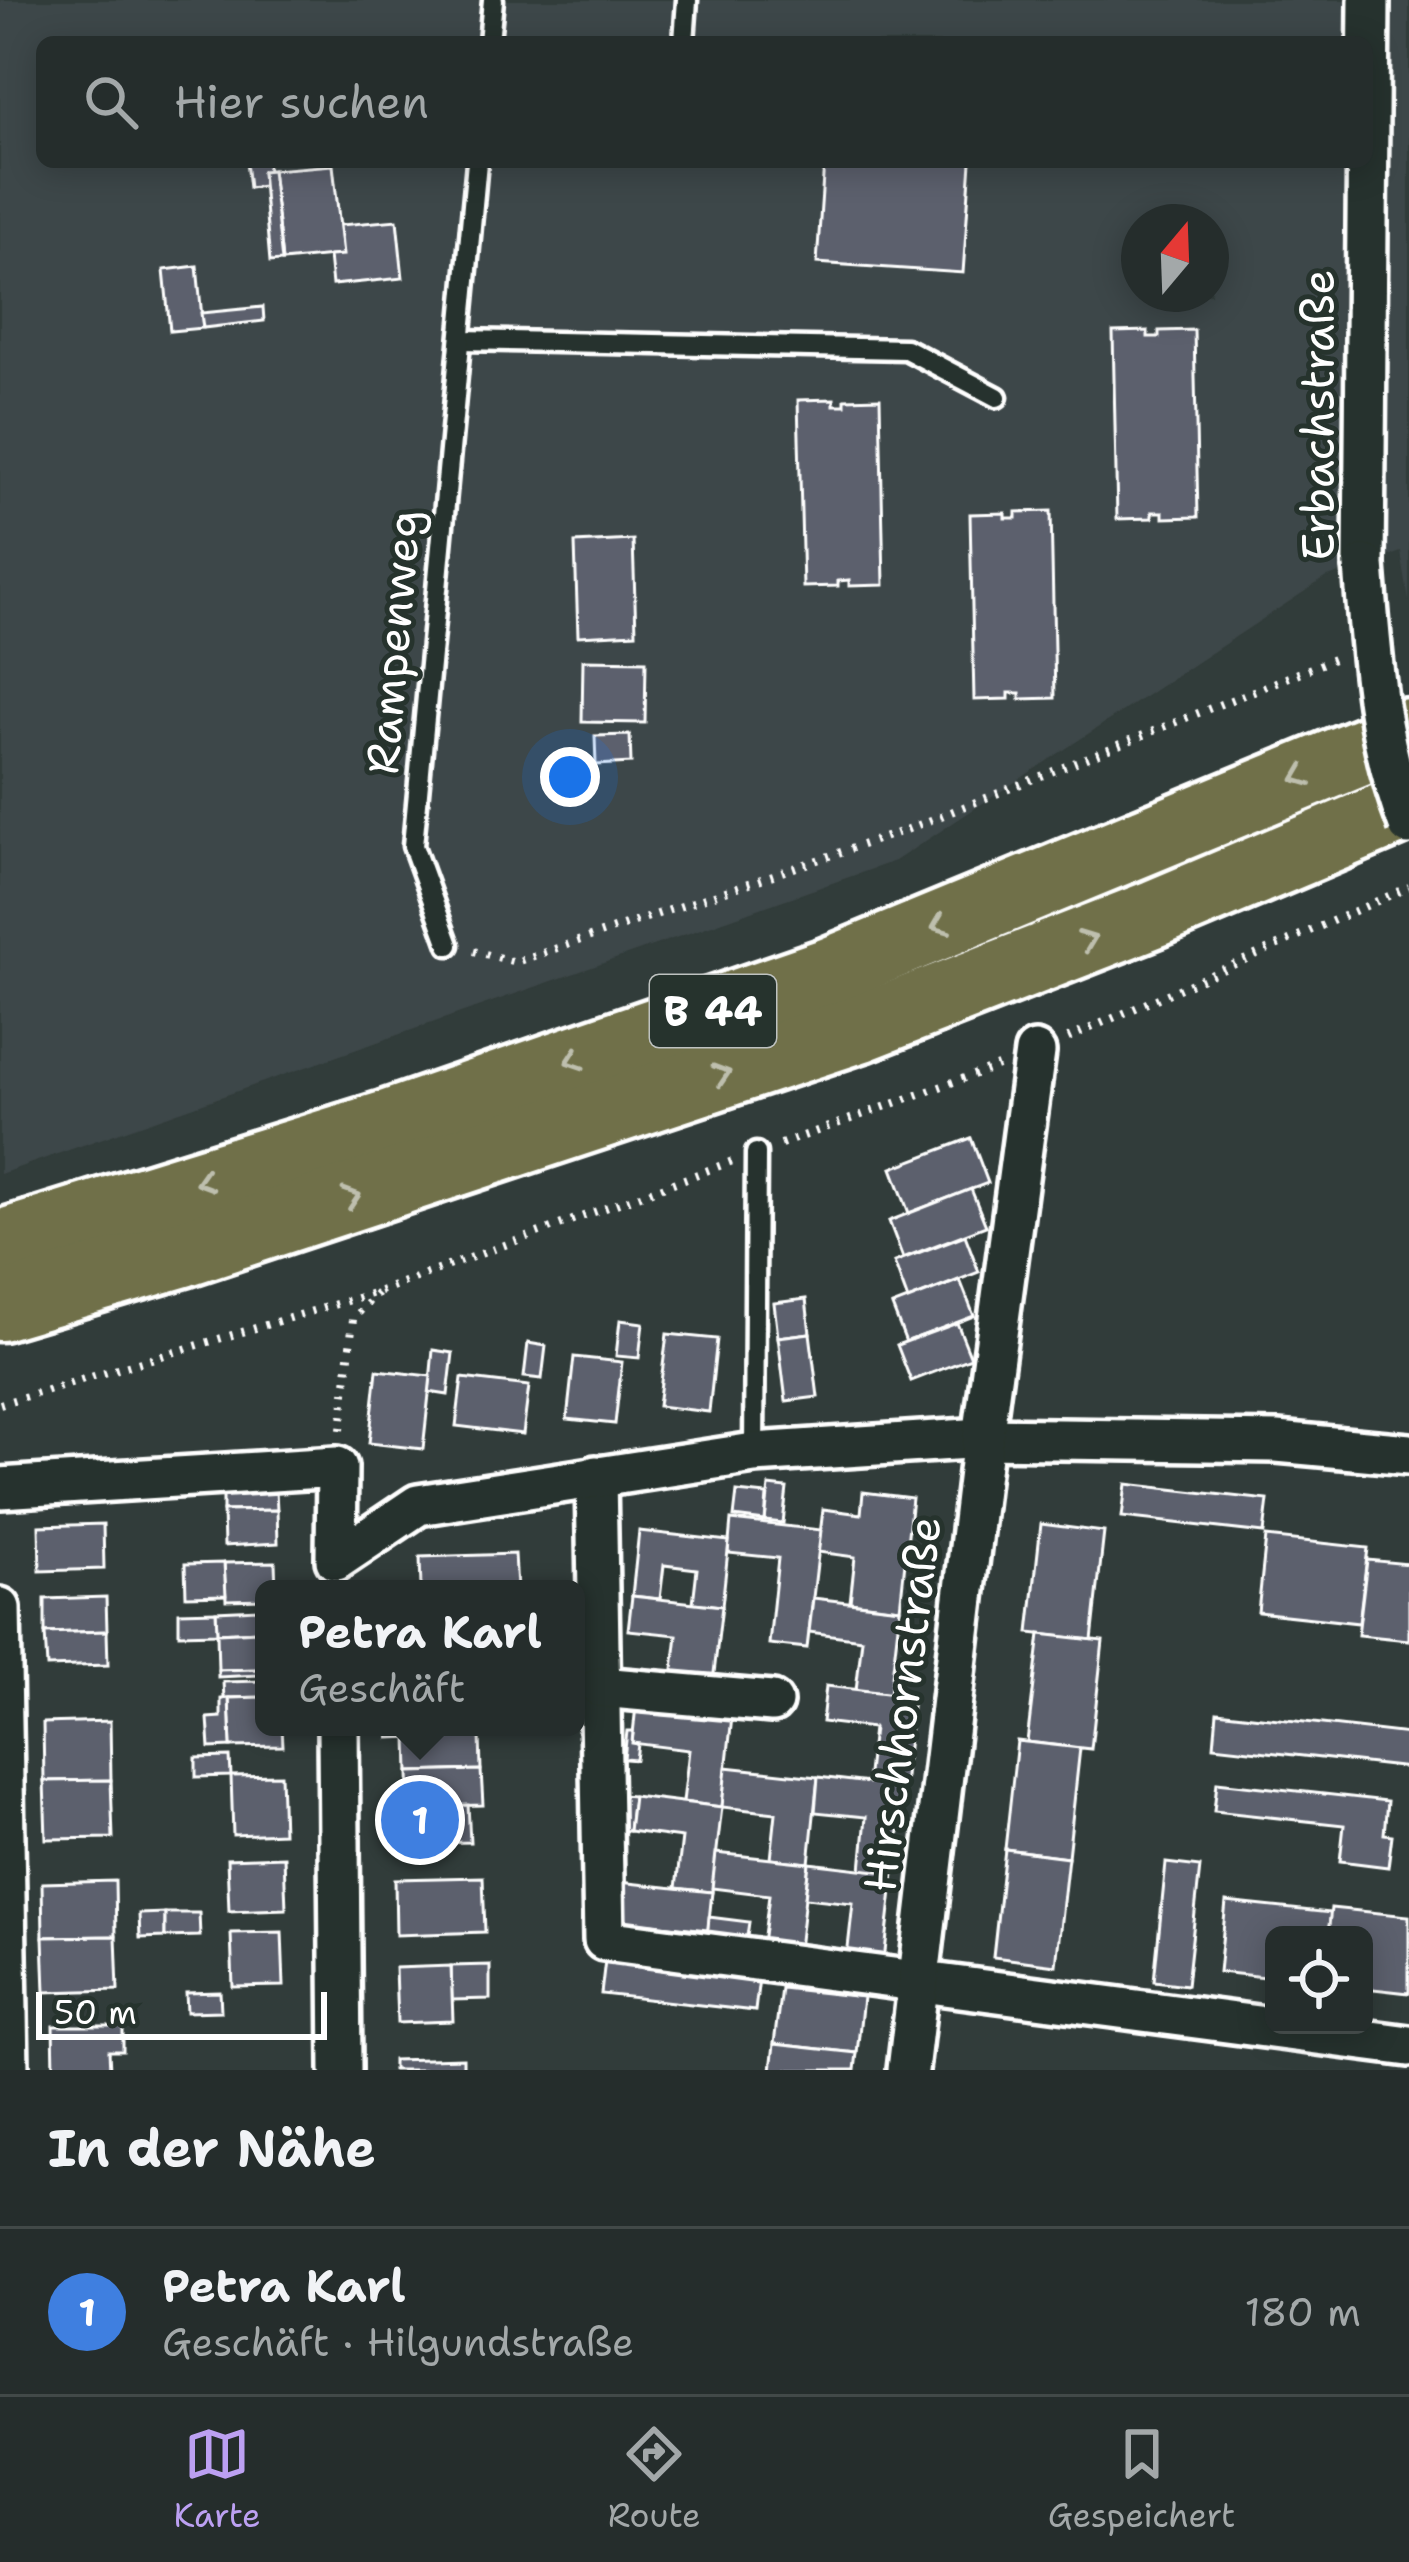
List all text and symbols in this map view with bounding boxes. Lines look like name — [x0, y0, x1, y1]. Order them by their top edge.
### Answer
search box — [36, 36, 1373, 168]
icon: search — [78, 69, 144, 135]
text: Hier suchen — [174, 72, 429, 132]
north arrow — [1121, 204, 1229, 312]
street label: Erbachstraße — [1288, 269, 1348, 561]
street label: Rampenweg — [352, 507, 434, 777]
your location — [540, 747, 600, 807]
one-way arrow — [1291, 763, 1312, 787]
one-way arrow — [931, 911, 952, 935]
one-way arrow — [1077, 929, 1098, 954]
road number: B 44 — [650, 975, 776, 1047]
one-way arrow — [564, 1045, 585, 1070]
one-way arrow — [711, 1064, 732, 1089]
one-way arrow — [194, 1167, 215, 1192]
one-way arrow — [340, 1187, 361, 1211]
street label: Hirschhornstraße — [849, 1513, 955, 1895]
popup — [255, 1580, 585, 1736]
text: Petra Karl — [298, 1602, 542, 1662]
text: Geschäft — [298, 1662, 466, 1714]
pin: 1 — [381, 1775, 459, 1865]
map controls — [1265, 1926, 1373, 2034]
button: locate — [1265, 1926, 1373, 2034]
scale bar — [36, 1986, 327, 2039]
text: 50 m — [54, 1990, 137, 2035]
text: In der Nähe — [48, 2114, 376, 2182]
text: Petra Karl — [162, 2256, 406, 2316]
text: 1 — [78, 2286, 96, 2338]
text: 180 m — [1245, 2286, 1361, 2338]
text: Geschäft · Hilgundstraße — [162, 2316, 634, 2368]
tab: Karte — [174, 2421, 261, 2538]
tab: Route — [608, 2421, 701, 2538]
tab: Gespeichert — [1048, 2421, 1235, 2538]

